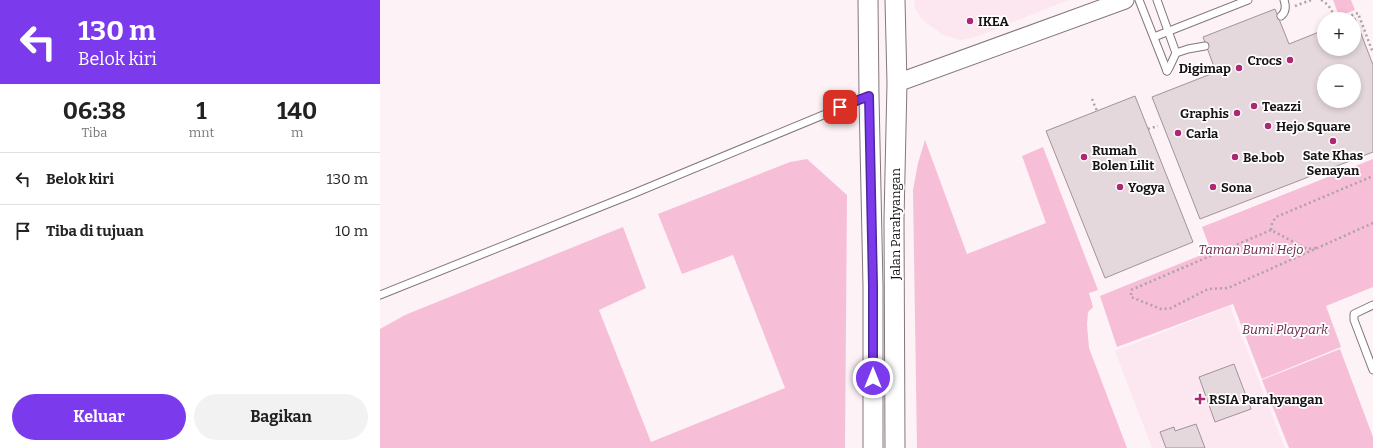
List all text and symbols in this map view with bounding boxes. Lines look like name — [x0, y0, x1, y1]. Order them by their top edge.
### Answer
map controls — [1317, 12, 1361, 108]
button: + — [1317, 12, 1361, 56]
text: 130 m — [78, 14, 156, 47]
place label: IKEA — [978, 14, 1010, 29]
icon: left — [12, 16, 64, 68]
marker: IKEA — [965, 16, 975, 26]
text: Belok kiri — [78, 48, 157, 70]
place label: Crocs — [1248, 53, 1282, 68]
marker: Crocs — [1285, 55, 1295, 65]
place label: Digimap — [1179, 61, 1231, 76]
marker: Digimap — [1234, 63, 1244, 73]
button: − — [1317, 64, 1361, 108]
pin — [823, 90, 857, 124]
icon: arrive — [829, 96, 851, 118]
text: 06:38 — [63, 97, 126, 125]
text: 1 — [196, 97, 207, 125]
text: 140 — [277, 97, 317, 125]
place label: Teazzi — [1262, 99, 1301, 114]
marker: Teazzi — [1249, 101, 1259, 111]
place label: Graphis — [1180, 106, 1229, 121]
marker: Graphis — [1232, 108, 1242, 118]
place label: Hejo Square — [1276, 119, 1351, 135]
marker: Hejo Square — [1263, 121, 1273, 131]
text: Tiba — [82, 125, 107, 140]
text: mnt — [189, 125, 214, 140]
text: m — [291, 125, 303, 140]
place label: Carla — [1186, 126, 1219, 141]
marker: Carla — [1173, 128, 1183, 138]
marker: Sate Khas Senayan — [1328, 136, 1338, 146]
place label: Rumah Bolen Lilit — [1092, 143, 1154, 173]
place label: Sate Khas Senayan — [1303, 148, 1363, 178]
place label: Be.bob — [1243, 150, 1285, 165]
marker: Rumah Bolen Lilit — [1079, 152, 1089, 162]
marker: Be.bob — [1230, 152, 1240, 162]
street label: Jalan Parahyangan — [888, 167, 903, 281]
icon: left — [12, 168, 34, 190]
text: Belok kiri — [46, 170, 114, 188]
text: 130 m — [326, 170, 368, 188]
place label: Yogya — [1128, 180, 1166, 195]
place label: Sona — [1221, 180, 1253, 195]
marker: Yogya — [1115, 182, 1125, 192]
marker: Sona — [1208, 182, 1218, 192]
icon: arrive — [12, 220, 34, 242]
text: Tiba di tujuan — [46, 222, 144, 240]
text: 10 m — [335, 222, 368, 240]
park label: Taman Bumi Hejo — [1198, 242, 1304, 257]
park label: Bumi Playpark — [1242, 322, 1329, 337]
position arrow — [852, 357, 894, 399]
place label: RSIA Parahyangan — [1209, 392, 1323, 407]
marker: RSIA Parahyangan — [1194, 393, 1206, 405]
button: Keluar — [12, 394, 186, 440]
button: Bagikan — [194, 394, 368, 440]

